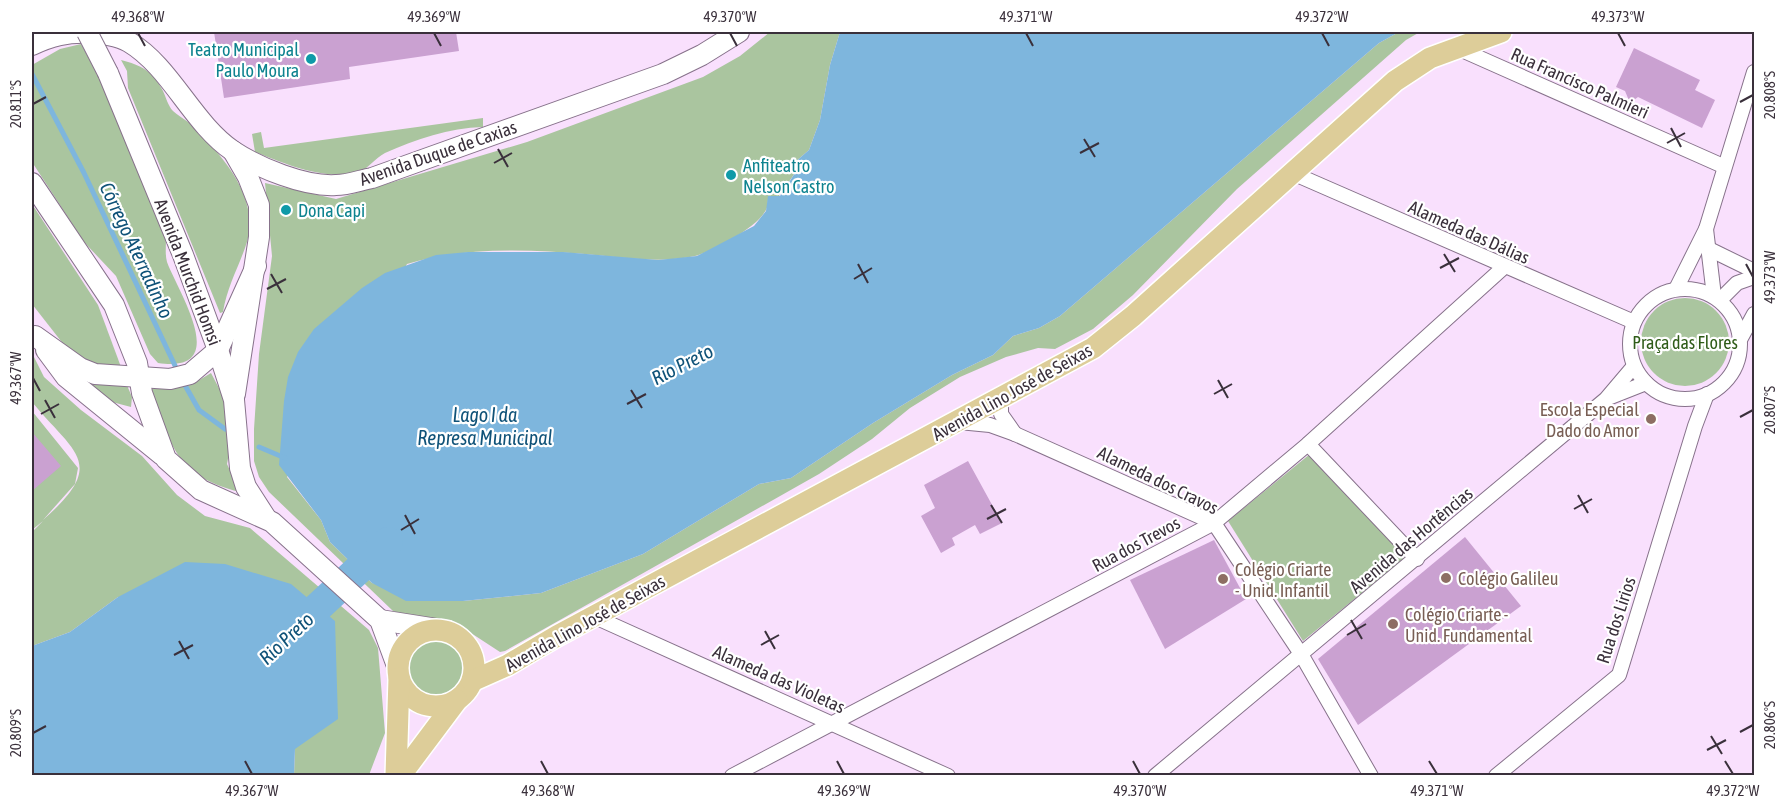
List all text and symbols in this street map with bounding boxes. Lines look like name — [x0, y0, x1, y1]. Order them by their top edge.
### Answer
text: 49.368°W — [112, 8, 165, 25]
text: 49.369°W — [408, 8, 461, 25]
text: 49.370°W — [704, 8, 757, 25]
text: 49.371°W — [1000, 8, 1053, 25]
text: 49.372°W — [1296, 8, 1349, 25]
text: 49.373°W — [1592, 8, 1645, 25]
place label: Teatro Municipal Paulo Moura — [188, 39, 299, 81]
street label: Rua Francisco Palmieri — [1508, 43, 1652, 123]
marker: Teatro Municipal Paulo Moura — [304, 52, 318, 66]
text: 20.808°S — [1761, 71, 1778, 119]
text: 20.811°S — [7, 80, 24, 128]
street label: Avenida Duque de Caxias — [357, 116, 519, 190]
place label: Anfiteatro Nelson Castro — [743, 155, 834, 197]
marker: Anfiteatro Nelson Castro — [724, 168, 738, 182]
water label: Córrego Aterradinho — [95, 178, 179, 322]
street label: Avenida Murchid Homsi — [150, 196, 226, 348]
street label: Alameda das Dálias — [1405, 196, 1533, 268]
place label: Dona Capi — [298, 200, 365, 221]
marker: Dona Capi — [279, 203, 293, 217]
text: 49.373°W — [1761, 250, 1778, 303]
park label: Praça das Flores — [1632, 332, 1738, 353]
water label: Rio Preto — [647, 339, 717, 389]
street label: Avenida Lino José de Seixas — [928, 339, 1096, 445]
text: 49.367°W — [7, 351, 24, 404]
text: 20.807°S — [1761, 386, 1778, 434]
place label: Escola Especial Dado do Amor — [1540, 399, 1640, 441]
water label: Lago I da Represa Municipal — [417, 403, 553, 449]
marker: Escola Especial Dado do Amor — [1644, 412, 1658, 426]
street label: Alameda dos Cravos — [1094, 442, 1222, 518]
street label: Avenida das Hortências — [1345, 483, 1477, 597]
street label: Rua dos Trevos — [1088, 512, 1184, 576]
place label: Colégio Criarte - Unid. Infantil — [1235, 559, 1331, 601]
place label: Colégio Galileu — [1458, 568, 1558, 589]
street label: Avenida Lino José de Seixas — [501, 570, 669, 676]
marker: Colégio Galileu — [1439, 571, 1453, 585]
marker: Colégio Criarte - Unid. Infantil — [1216, 572, 1230, 586]
street label: Rua dos Lirios — [1592, 574, 1640, 666]
place label: Colégio Criarte - Unid. Fundamental — [1405, 604, 1533, 646]
water label: Rio Preto — [254, 607, 318, 669]
marker: Colégio Criarte - Unid. Fundamental — [1386, 617, 1400, 631]
street label: Alameda das Violetas — [710, 640, 848, 718]
text: 20.806°S — [1761, 701, 1778, 749]
text: 20.809°S — [7, 709, 24, 757]
text: 49.367°W — [226, 782, 279, 799]
text: 49.368°W — [522, 782, 575, 799]
text: 49.369°W — [818, 782, 871, 799]
text: 49.370°W — [1114, 782, 1167, 799]
text: 49.371°W — [1411, 782, 1464, 799]
text: 49.372°W — [1707, 782, 1760, 799]

